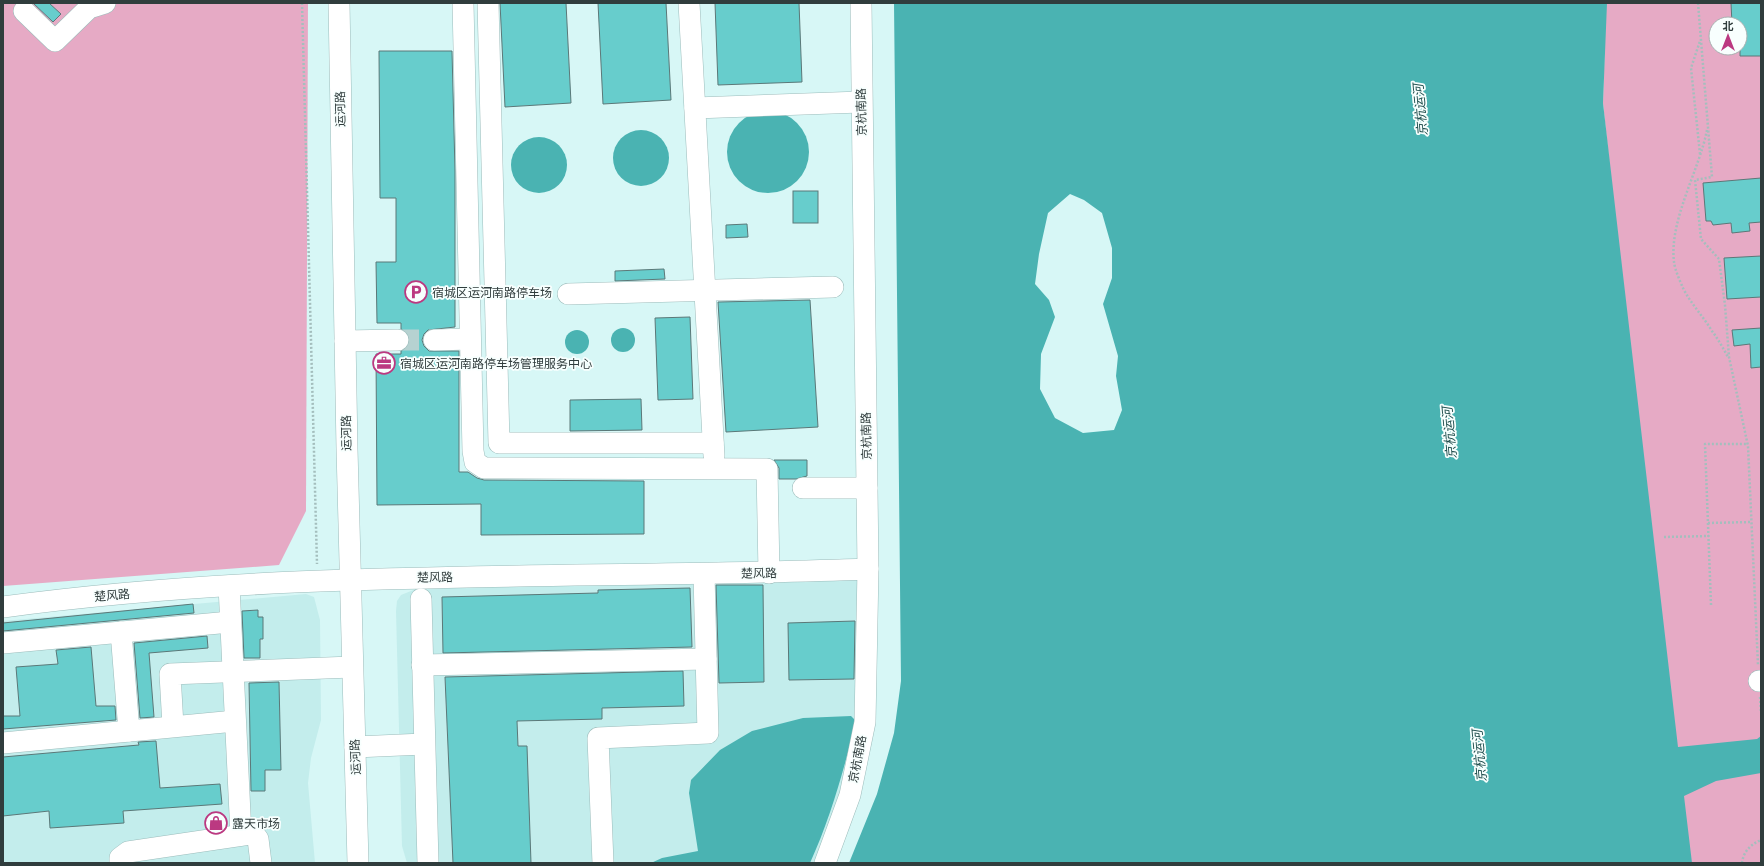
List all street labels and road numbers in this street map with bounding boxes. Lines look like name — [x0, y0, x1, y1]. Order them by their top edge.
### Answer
street label: 京杭南路 — [853, 88, 869, 136]
street label: 运河路 — [332, 91, 348, 127]
street label: 京杭南路 — [858, 412, 874, 460]
street label: 运河路 — [338, 415, 354, 451]
street label: 楚风路 — [741, 565, 777, 581]
street label: 楚风路 — [417, 569, 453, 585]
street label: 楚风路 — [93, 586, 131, 604]
street label: 京杭南路 — [845, 734, 869, 784]
street label: 运河路 — [347, 739, 363, 775]

